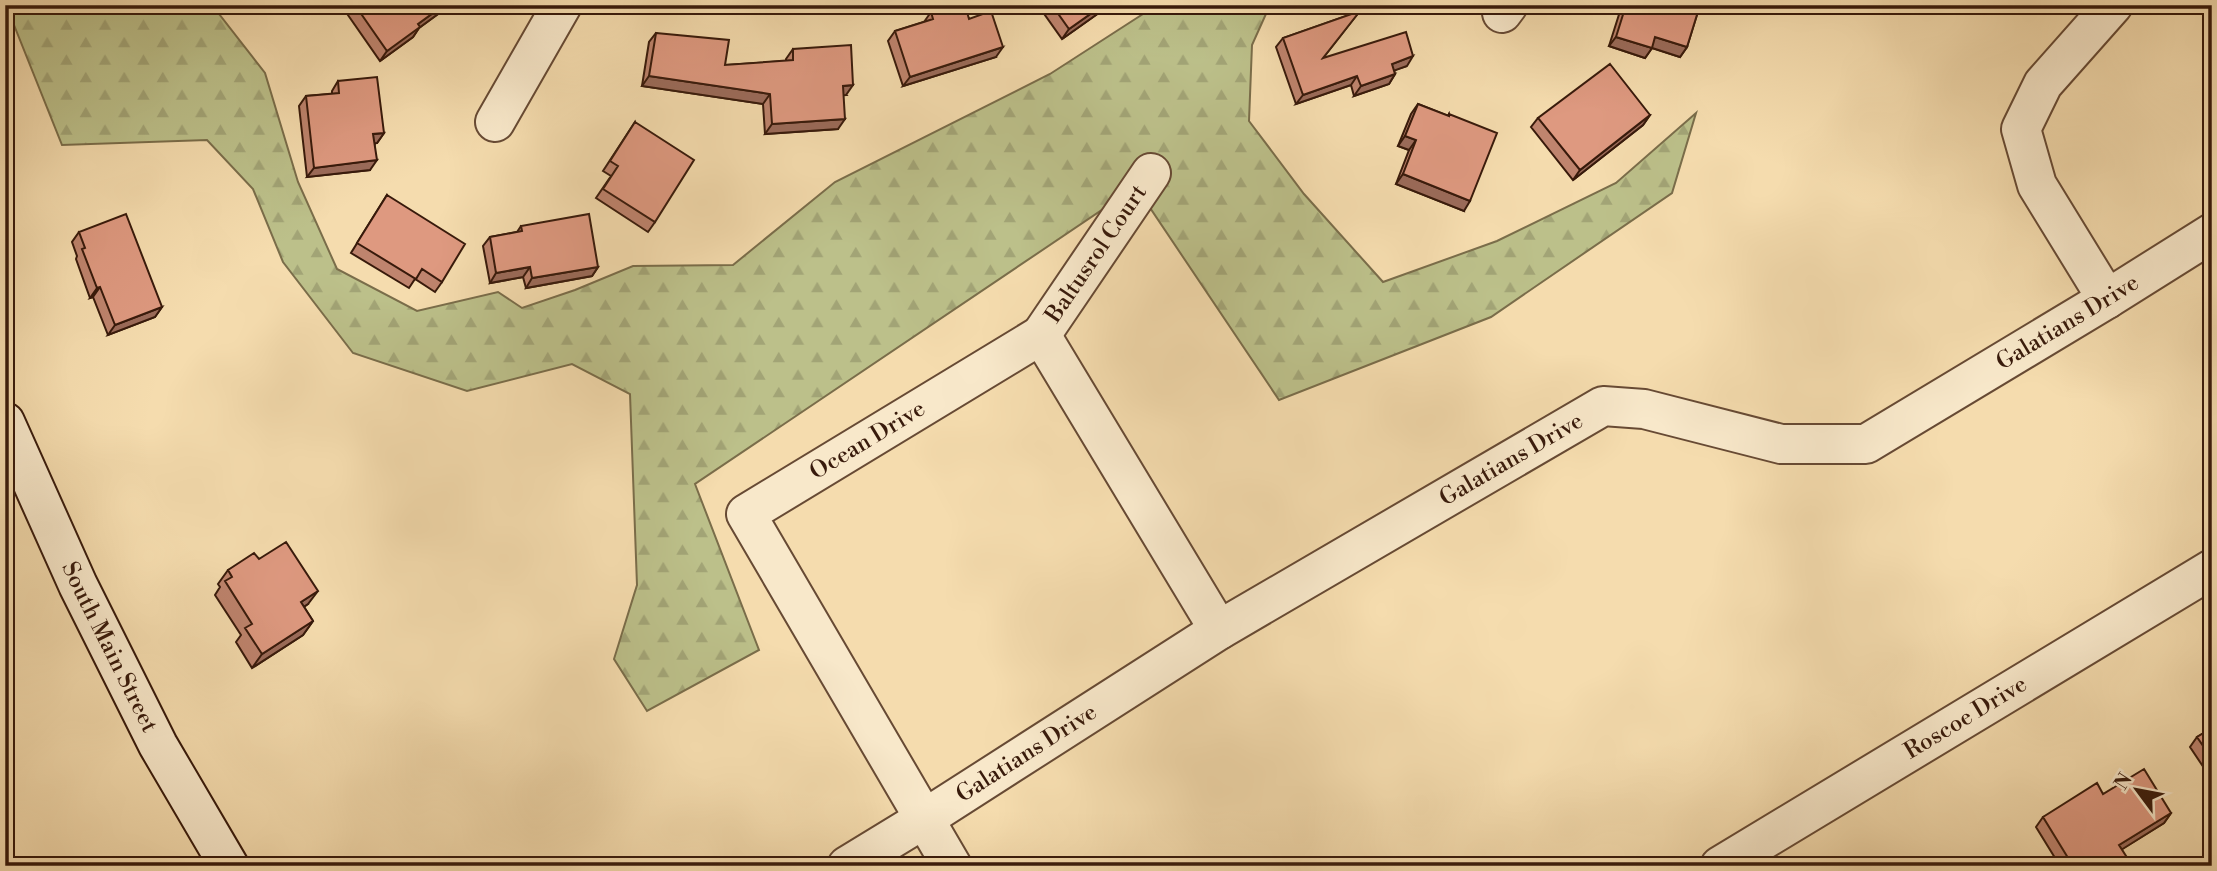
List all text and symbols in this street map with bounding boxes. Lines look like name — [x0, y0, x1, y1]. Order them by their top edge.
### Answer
street label: Baltusrol Court — [1039, 180, 1153, 329]
street label: Galatians Drive — [1991, 269, 2144, 376]
street label: Ocean Drive — [805, 395, 930, 486]
street label: Galatians Drive — [1434, 407, 1588, 512]
street label: South Main Street — [55, 557, 163, 737]
street label: Roscoe Drive — [1899, 670, 2032, 765]
street label: Galatians Drive — [951, 698, 1102, 809]
north arrow — [2102, 756, 2172, 826]
text: N — [2109, 769, 2138, 794]

